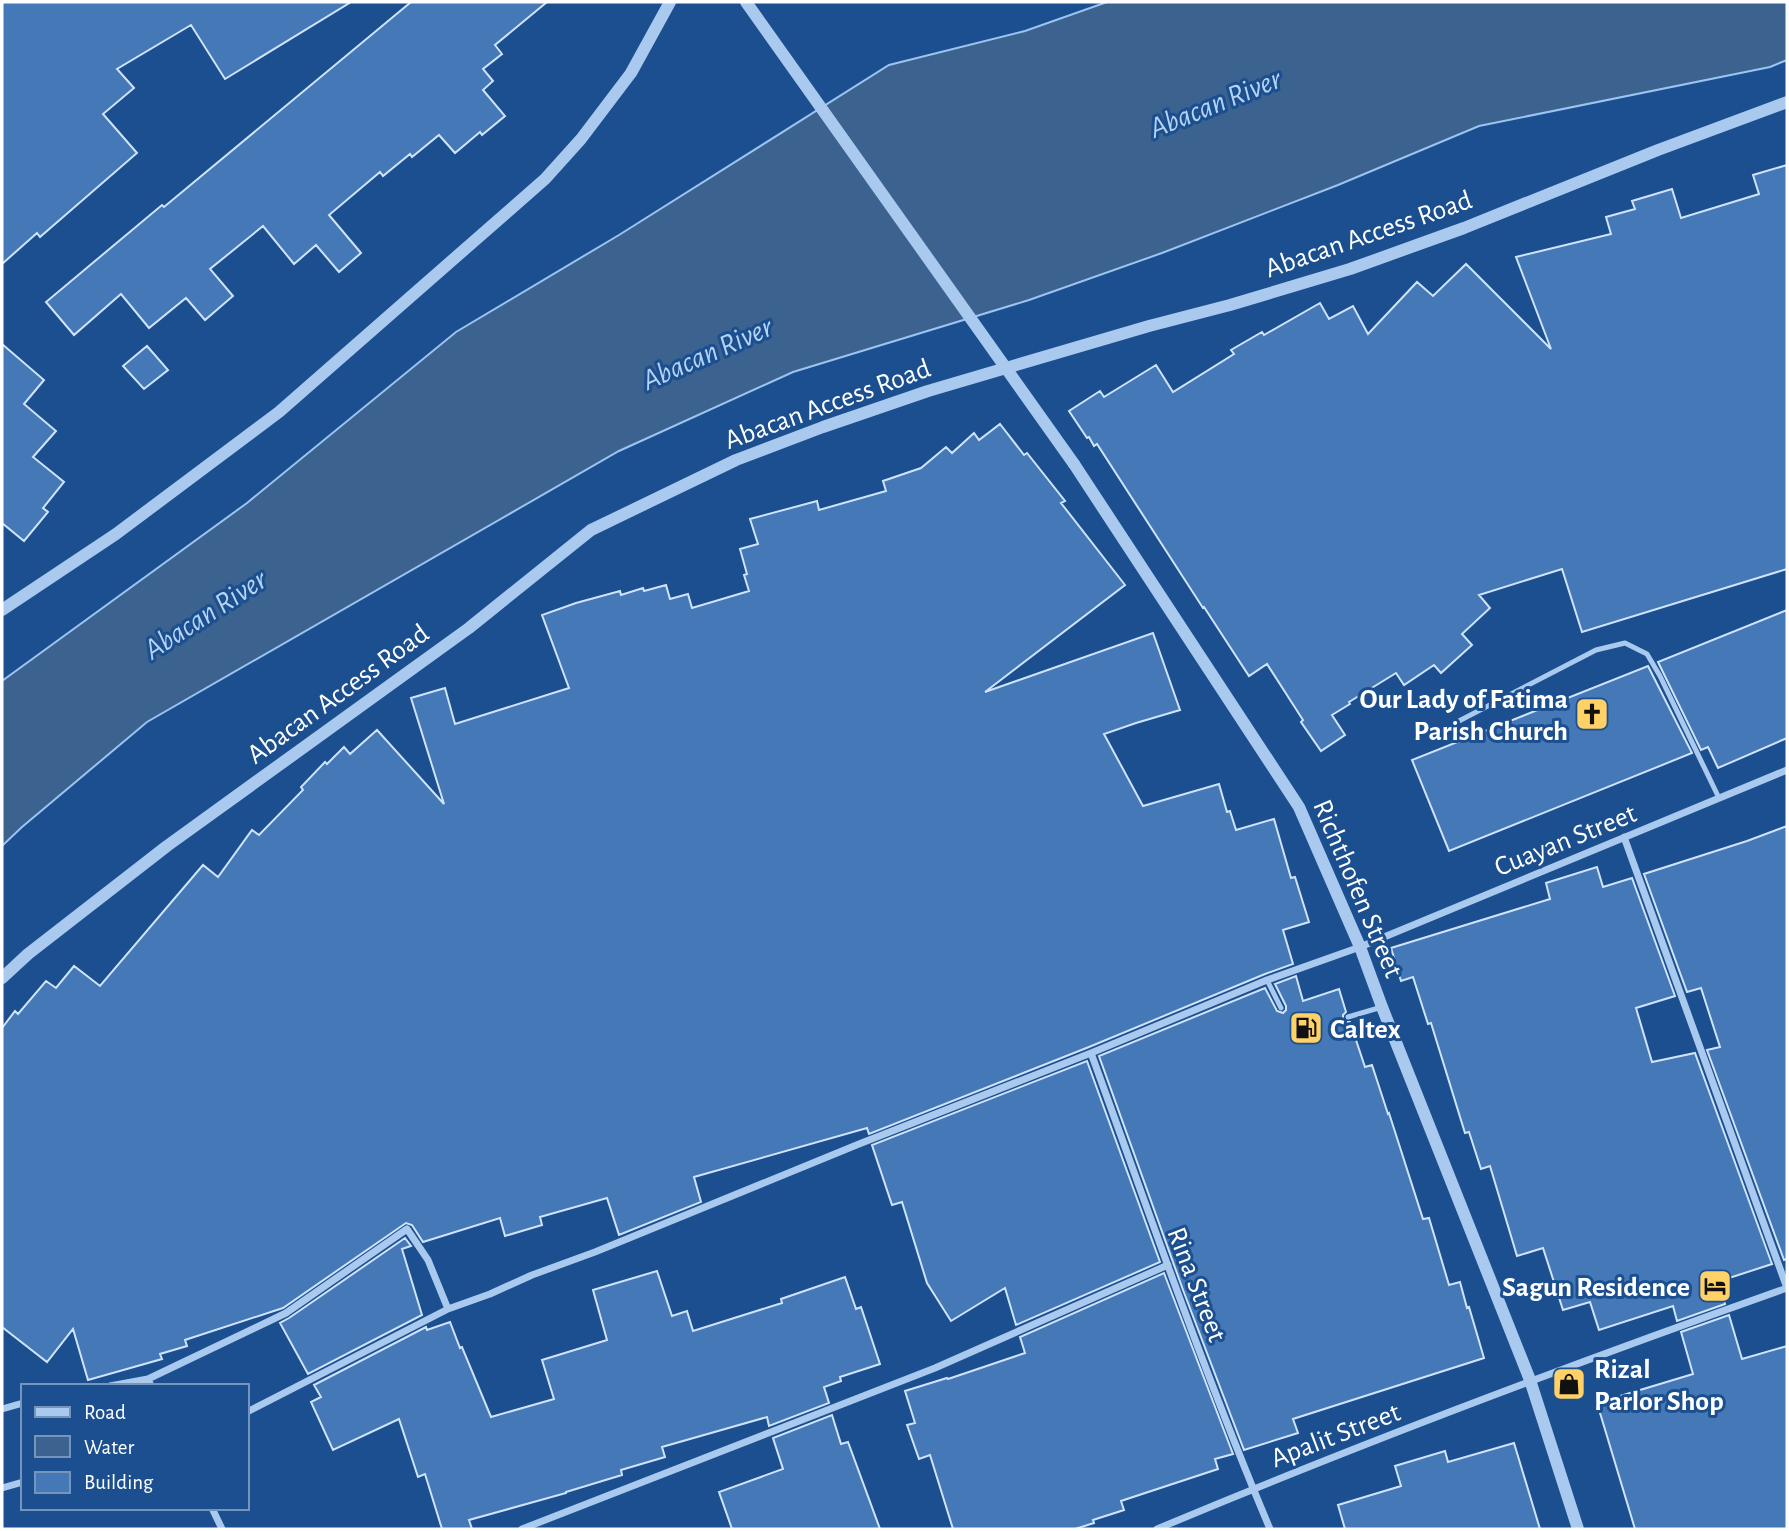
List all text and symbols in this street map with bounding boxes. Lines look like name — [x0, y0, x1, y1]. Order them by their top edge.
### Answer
water label: Abacan River — [1144, 63, 1287, 144]
street label: Abacan Access Road — [1262, 186, 1476, 283]
water label: Abacan River — [637, 311, 778, 396]
street label: Abacan Access Road — [721, 355, 934, 455]
water label: Abacan River — [138, 564, 273, 666]
street label: Abacan Access Road — [242, 620, 434, 770]
place label: Our Lady of Fatima Parish Church — [1359, 686, 1568, 746]
church icon: Our Lady of Fatima Parish Church — [1573, 695, 1611, 733]
street label: Richthofen Street — [1307, 796, 1407, 982]
street label: Cuayan Street — [1491, 800, 1641, 882]
fuel station icon: Caltex — [1287, 1009, 1325, 1047]
place label: Caltex — [1330, 1016, 1401, 1044]
street label: Rina Street — [1162, 1224, 1231, 1346]
hotel icon: Sagun Residence — [1696, 1267, 1734, 1305]
place label: Sagun Residence — [1502, 1274, 1690, 1302]
place label: Rizal Parlor Shop — [1594, 1356, 1724, 1416]
shop icon: Rizal Parlor Shop — [1550, 1365, 1588, 1403]
legend — [21, 1384, 248, 1510]
street label: Apalit Street — [1267, 1398, 1404, 1473]
text: Road — [84, 1402, 126, 1423]
text: Water — [84, 1437, 134, 1458]
text: Building — [84, 1472, 154, 1493]

